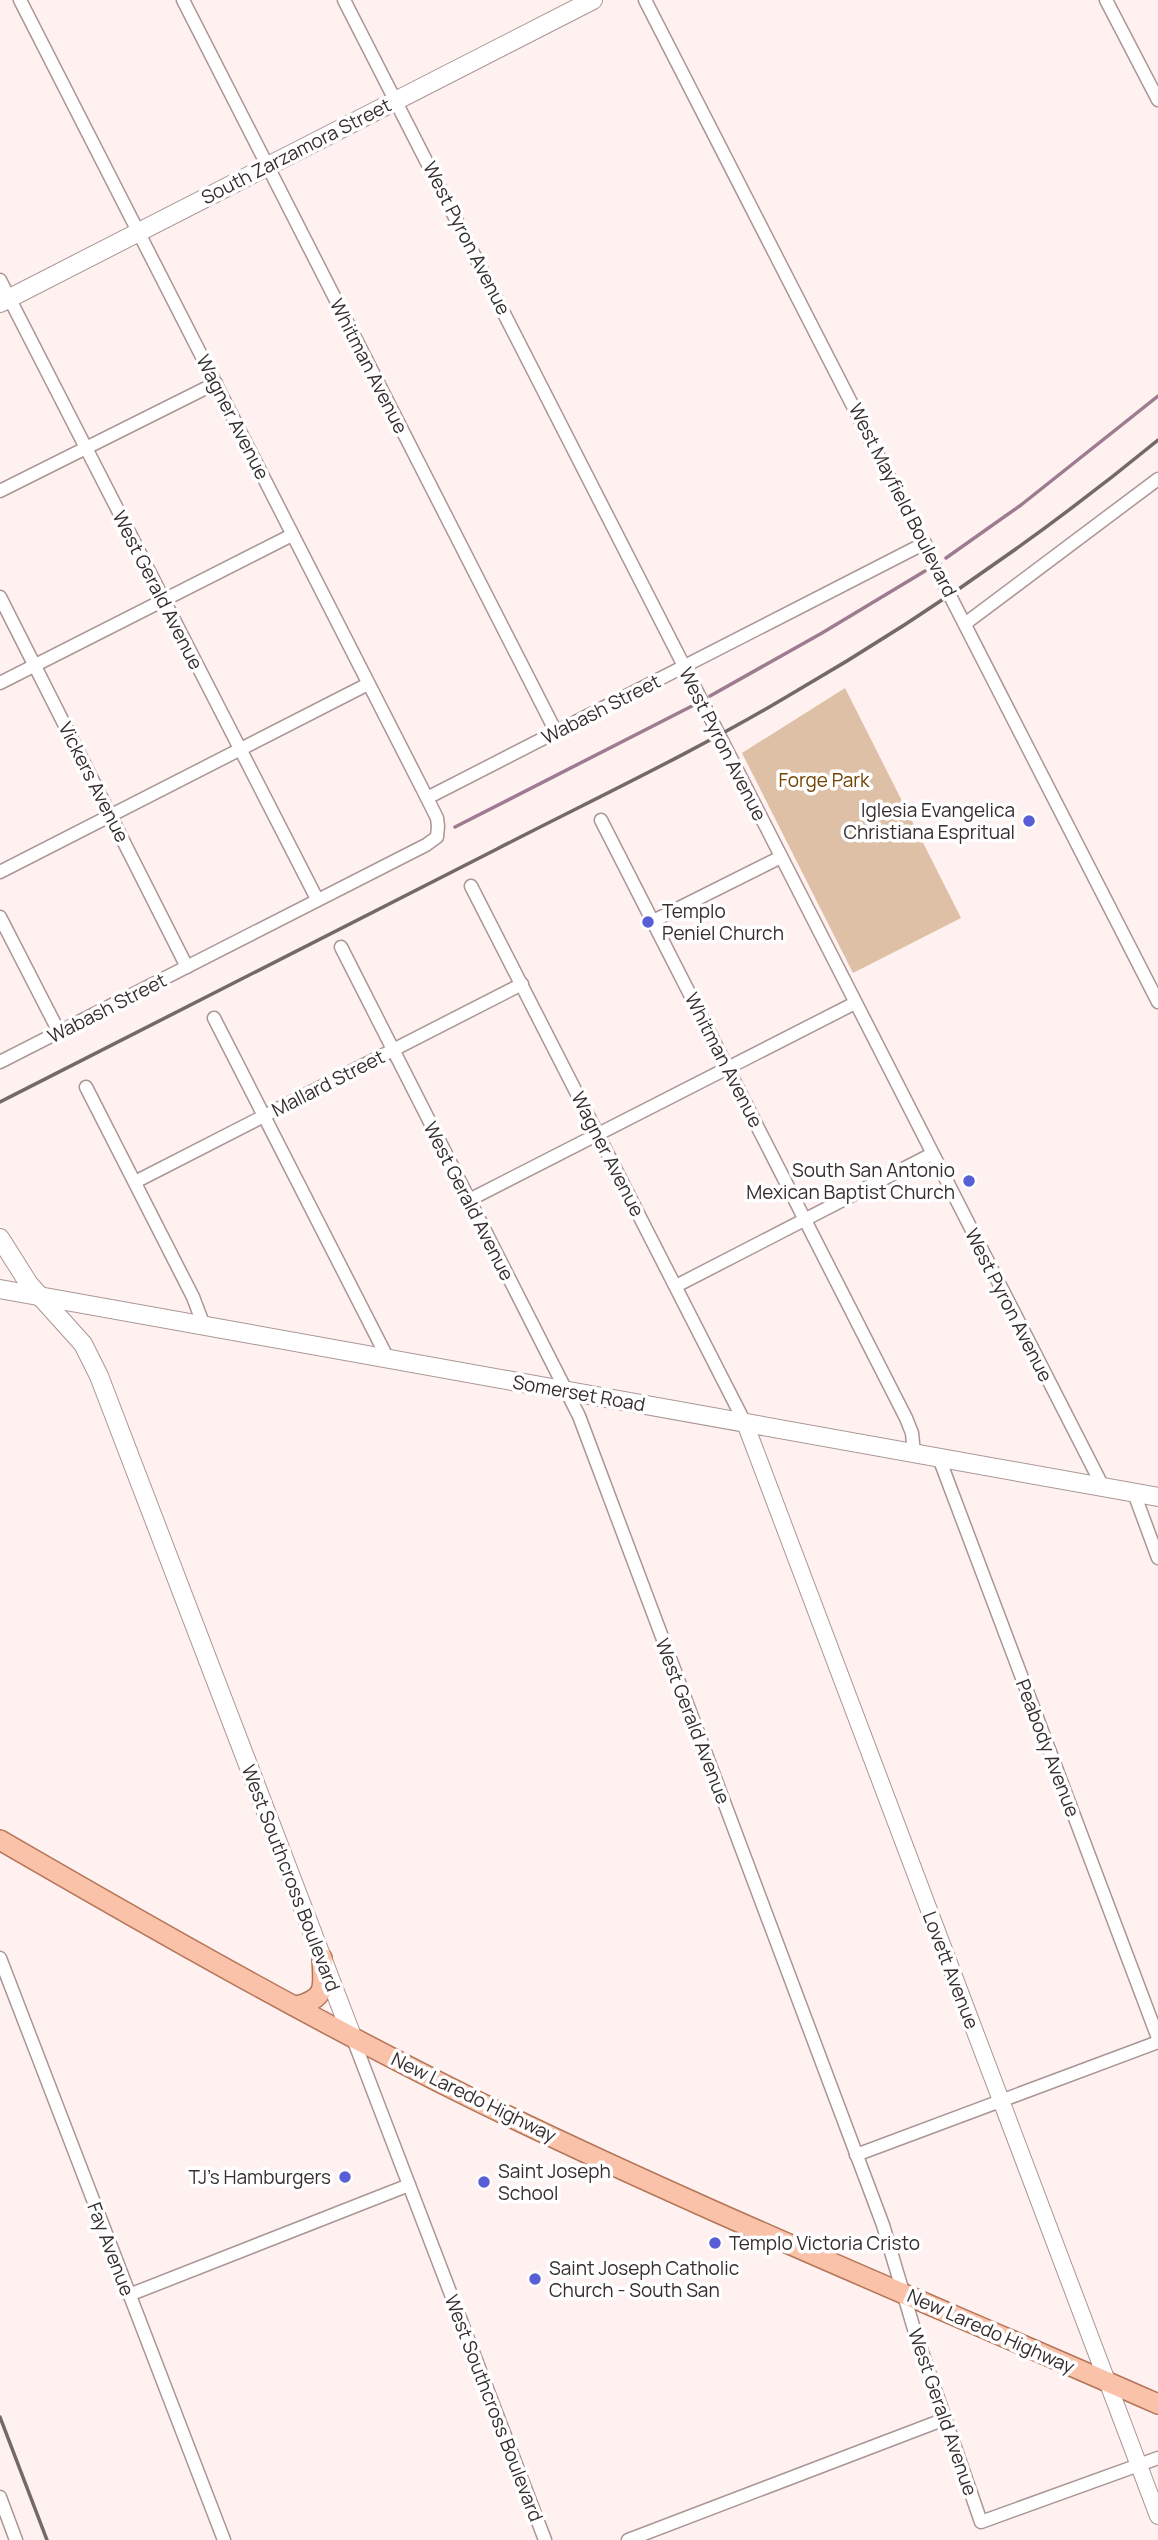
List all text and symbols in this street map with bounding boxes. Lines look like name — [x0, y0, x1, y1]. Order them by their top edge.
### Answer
street label: South Zarzamora Street — [197, 92, 395, 210]
street label: West Pyron Avenue — [417, 157, 517, 319]
street label: Whitman Avenue — [324, 294, 414, 438]
street label: Wagner Avenue — [190, 350, 276, 484]
street label: West Mayfield Boulevard — [843, 399, 963, 601]
street label: West Gerald Avenue — [107, 506, 209, 674]
street label: West Pyron Avenue — [673, 663, 773, 825]
street label: Wabash Street — [537, 668, 665, 750]
street label: Vickers Avenue — [53, 717, 135, 847]
park label: Forge Park — [778, 767, 870, 793]
place label: Iglesia Evangelica Christiana Espritual — [843, 797, 1015, 845]
marker: Iglesia Evangelica Christiana Espritual — [1021, 813, 1037, 829]
place label: Templo Peniel Church — [662, 898, 784, 946]
marker: Templo Peniel Church — [640, 914, 656, 930]
street label: Wabash Street — [43, 967, 171, 1049]
street label: Whitman Avenue — [679, 988, 769, 1132]
street label: Mallard Street — [267, 1043, 389, 1123]
street label: Wagner Avenue — [565, 1087, 651, 1221]
street label: West Gerald Avenue — [418, 1117, 520, 1285]
place label: South San Antonio Mexican Baptist Church — [746, 1157, 955, 1205]
marker: South San Antonio Mexican Baptist Church — [961, 1173, 977, 1189]
street label: West Pyron Avenue — [959, 1224, 1059, 1386]
street label: Somerset Road — [511, 1369, 647, 1417]
street label: West Gerald Avenue — [649, 1635, 737, 1807]
street label: Peabody Avenue — [1010, 1675, 1086, 1821]
street label: West Southcross Boulevard — [236, 1761, 346, 1995]
street label: Lovett Avenue — [917, 1908, 985, 2032]
street label: New Laredo Highway — [387, 2046, 561, 2148]
place label: Saint Joseph School — [498, 2158, 611, 2206]
place label: TJ's Hamburgers — [188, 2164, 331, 2190]
marker: TJ's Hamburgers — [337, 2169, 353, 2185]
marker: Saint Joseph School — [476, 2174, 492, 2190]
street label: Fay Avenue — [81, 2199, 141, 2299]
place label: Templo Victoria Cristo — [729, 2230, 920, 2256]
marker: Templo Victoria Cristo — [707, 2235, 723, 2251]
place label: Saint Joseph Catholic Church - South San — [549, 2255, 739, 2303]
marker: Saint Joseph Catholic Church - South San — [527, 2271, 543, 2287]
street label: New Laredo Highway — [903, 2282, 1079, 2380]
street label: West Southcross Boulevard — [439, 2291, 549, 2525]
street label: West Gerald Avenue — [902, 2325, 984, 2499]

